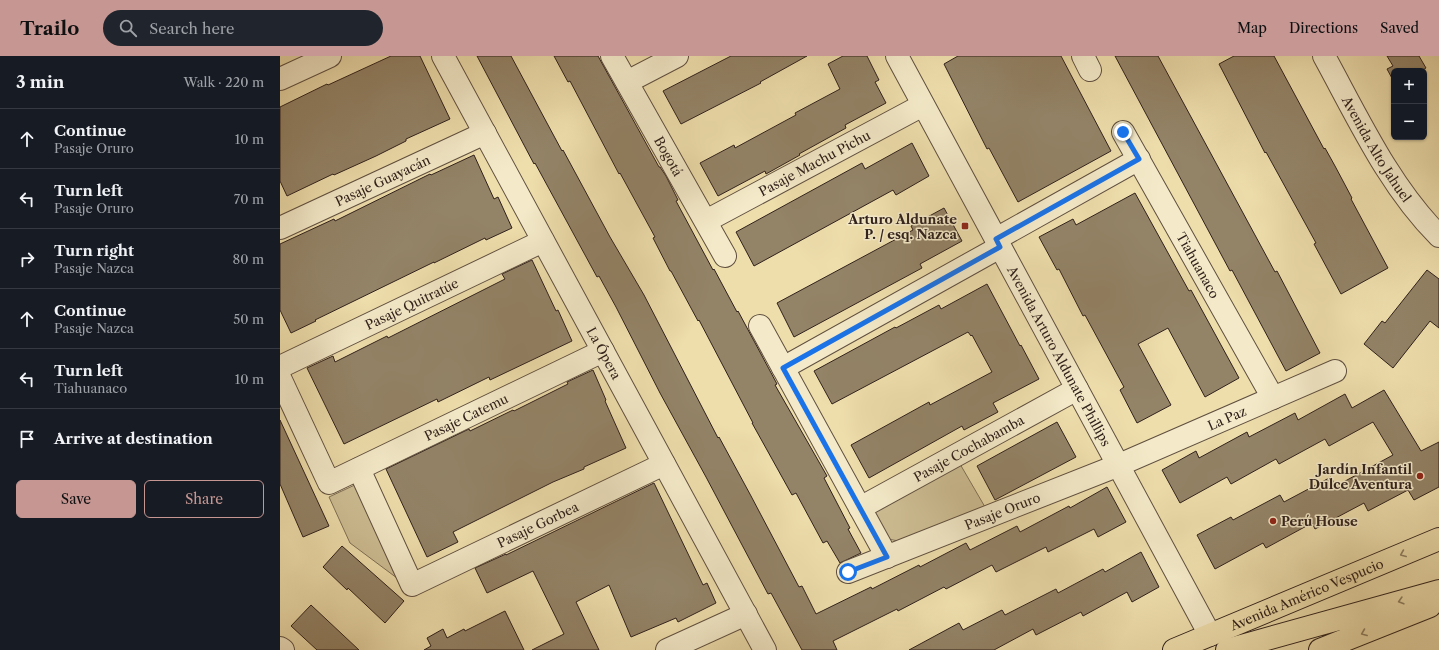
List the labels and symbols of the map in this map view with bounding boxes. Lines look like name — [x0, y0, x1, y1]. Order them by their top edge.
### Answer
street label: Avenida Alto Jahuel — [1338, 92, 1415, 205]
route end — [1114, 123, 1132, 141]
street label: Pasaje Machu Pichu — [756, 127, 873, 199]
street label: Bogotá — [651, 133, 686, 179]
street label: Pasaje Guayacán — [332, 152, 433, 209]
place label: Arturo Aldunate P. / esq. Nazca — [847, 211, 957, 242]
marker: Arturo Aldunate P. / esq. Nazca — [960, 221, 970, 231]
street label: Tiahuanaco — [1173, 229, 1223, 301]
street label: Avenida Arturo Aldunate Phillips — [1004, 262, 1114, 449]
street label: Pasaje Quitratúe — [362, 275, 461, 333]
street label: La Ópera — [583, 324, 625, 382]
street label: Pasaje Catemu — [422, 390, 511, 444]
street label: La Paz — [1205, 402, 1249, 434]
street label: Pasaje Cochabamba — [911, 412, 1027, 485]
place label: Jardín Infantil Dulce Aventura — [1309, 461, 1412, 492]
marker: Jardín Infantil Dulce Aventura — [1415, 471, 1425, 481]
street label: Pasaje Oruro — [962, 489, 1042, 533]
street label: Pasaje Gorbea — [495, 498, 581, 551]
place label: Perú House — [1281, 513, 1358, 529]
marker: Perú House — [1268, 516, 1278, 526]
one-way arrow — [1400, 549, 1407, 557]
street label: Avenida Américo Vespucio — [1227, 555, 1386, 634]
route start — [839, 563, 857, 581]
one-way arrow — [1398, 597, 1405, 605]
one-way arrow — [1360, 628, 1367, 636]

